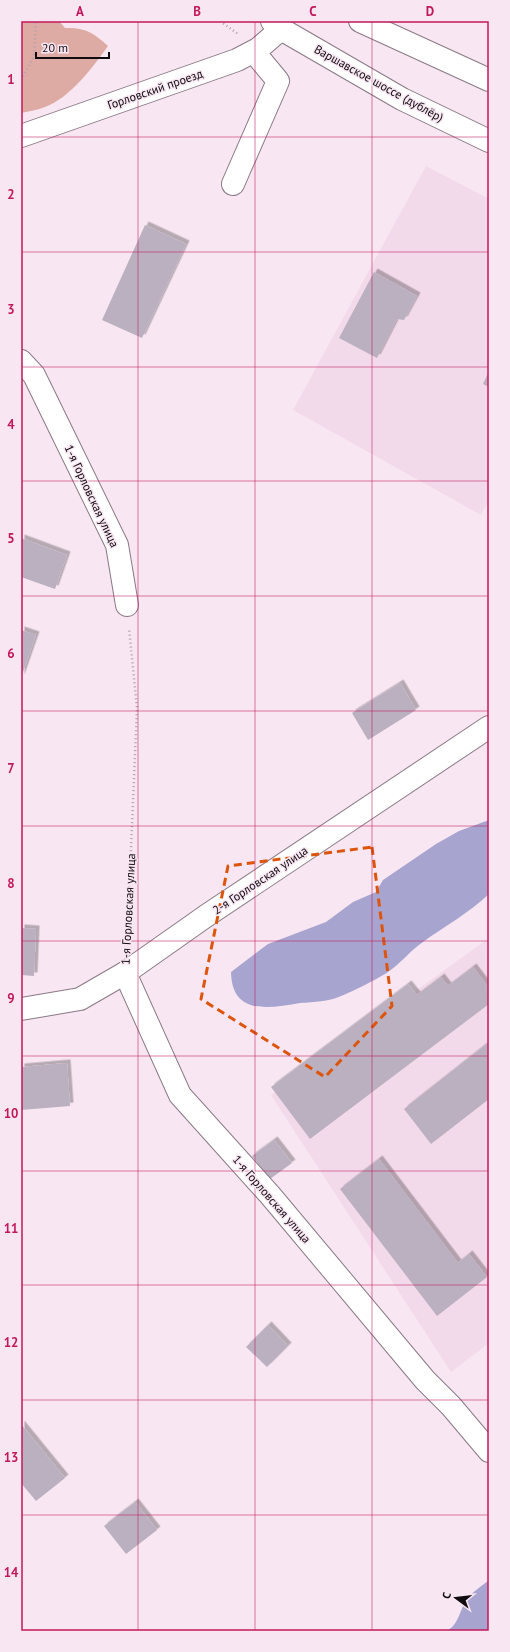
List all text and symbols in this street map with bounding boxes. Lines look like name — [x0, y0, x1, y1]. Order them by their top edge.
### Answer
text: A — [76, 3, 84, 20]
text: B — [193, 3, 201, 20]
text: C — [309, 3, 317, 20]
text: D — [426, 3, 434, 20]
scale bar — [36, 34, 109, 60]
text: 20 m — [42, 40, 68, 55]
street label: Варшавское шоссе (дублёр) — [312, 41, 446, 125]
street label: Горловский проезд — [105, 65, 205, 112]
text: 1 — [7, 71, 15, 88]
text: 2 — [7, 186, 15, 203]
text: 3 — [7, 301, 15, 318]
text: 4 — [7, 416, 15, 433]
street label: 1-я Горловская улица — [62, 442, 122, 550]
text: 5 — [7, 530, 15, 547]
text: 6 — [7, 645, 15, 662]
text: 7 — [7, 760, 15, 777]
street label: 2-я Горловская улица — [210, 843, 310, 917]
street label: 1-я Горловская улица — [118, 853, 138, 965]
text: 8 — [7, 875, 15, 892]
text: 9 — [7, 990, 15, 1007]
text: 10 — [4, 1105, 18, 1122]
street label: 1-я Горловская улица — [230, 1152, 314, 1246]
text: 11 — [4, 1220, 18, 1237]
text: 12 — [4, 1334, 18, 1351]
text: 13 — [4, 1449, 18, 1466]
text: 14 — [4, 1564, 19, 1581]
north arrow — [436, 1578, 476, 1618]
text: С — [439, 1591, 454, 1600]

